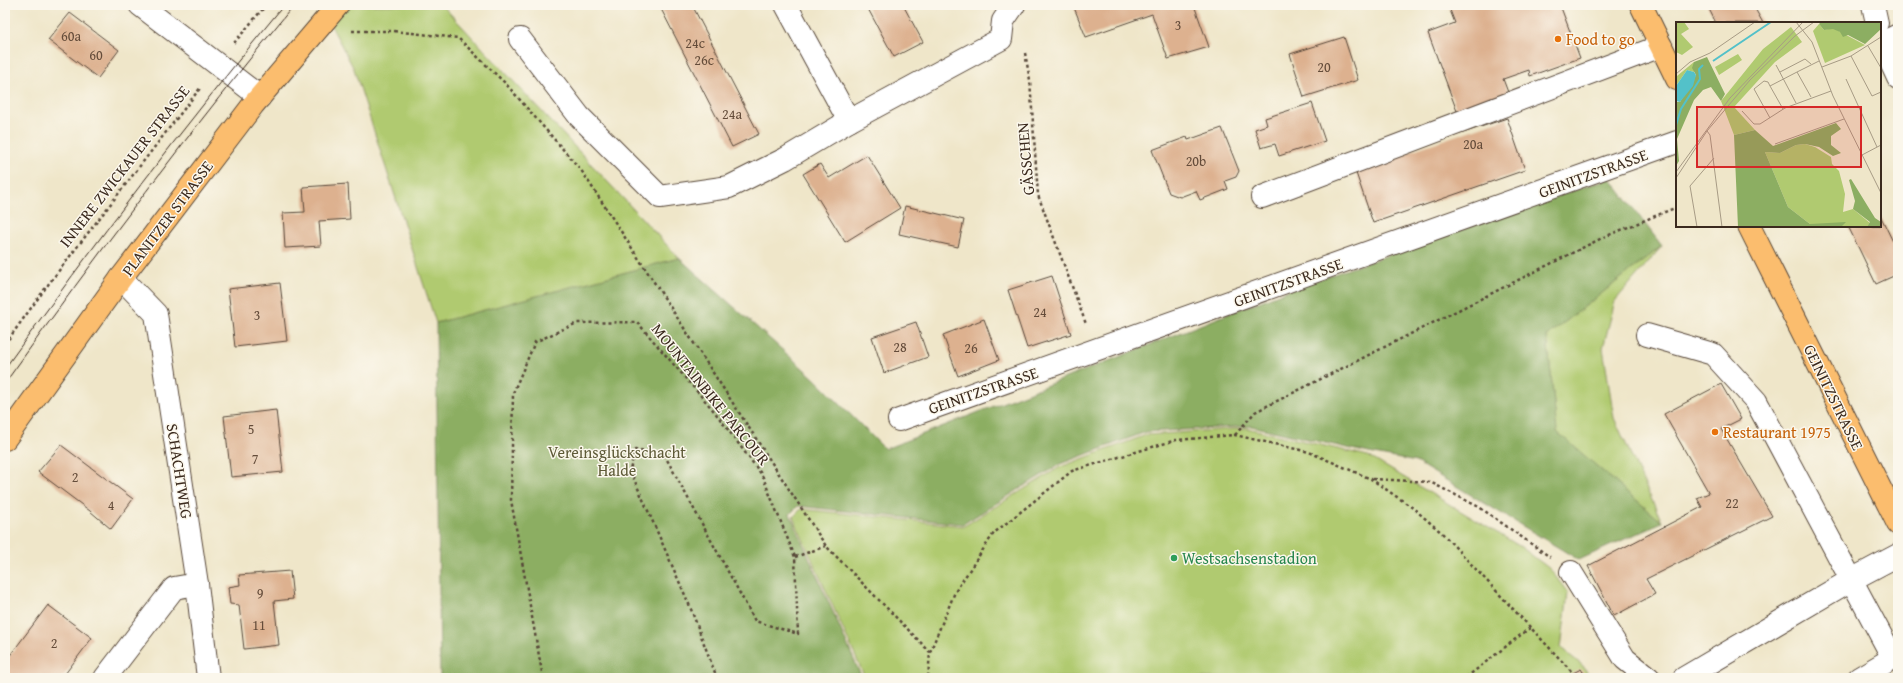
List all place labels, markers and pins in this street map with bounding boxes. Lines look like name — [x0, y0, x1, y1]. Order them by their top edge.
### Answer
place label: Food to go — [1566, 27, 1635, 51]
marker: Food to go — [1553, 34, 1563, 44]
place label: Restaurant 1975 — [1723, 420, 1831, 444]
marker: Restaurant 1975 — [1710, 427, 1720, 437]
place label: Westsachsenstadion — [1182, 546, 1317, 570]
marker: Westsachsenstadion — [1169, 553, 1179, 563]

